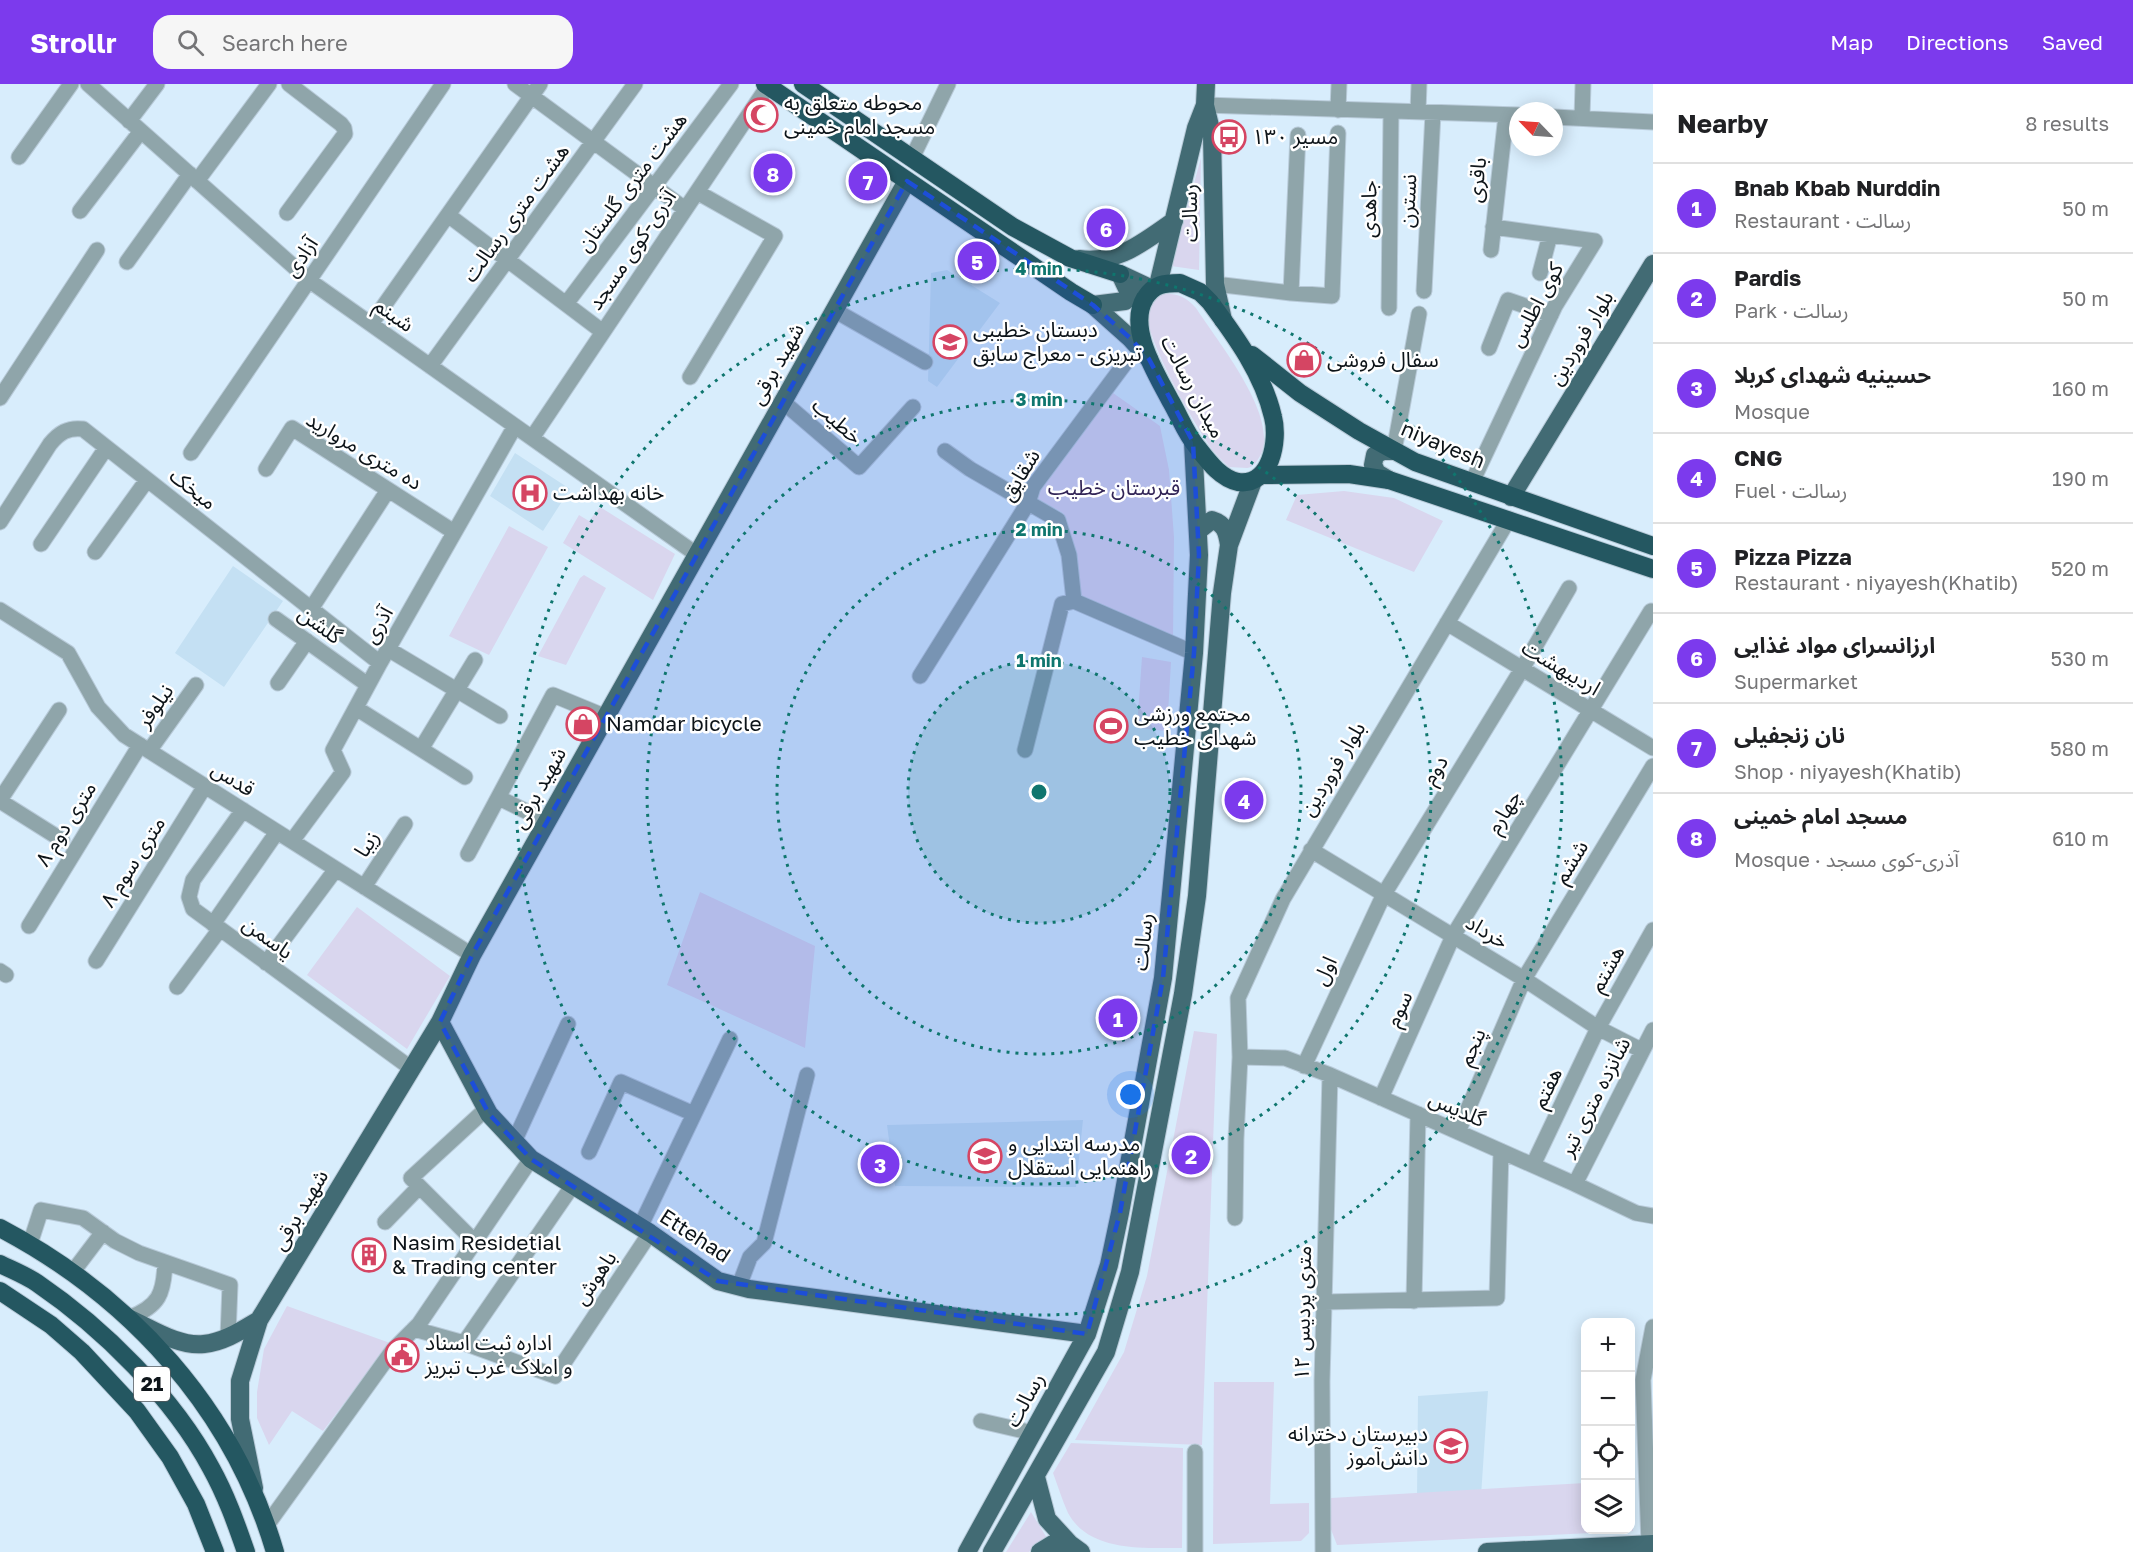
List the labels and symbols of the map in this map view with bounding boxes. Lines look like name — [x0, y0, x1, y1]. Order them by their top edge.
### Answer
place label: محوطه متعلق به مسجد امام خمینی — [784, 89, 935, 143]
mosque icon: محوطه متعلق به مسجد امام خمینی — [743, 97, 779, 133]
north arrow — [1509, 102, 1563, 156]
street label: هشت متری گلستان — [570, 107, 692, 256]
bus stop icon: مسیر ۱۳۰ — [1211, 119, 1247, 155]
place label: مسیر ۱۳۰ — [1252, 123, 1338, 149]
street label: هشت متری رسالت — [456, 138, 574, 287]
pin: 8 — [754, 150, 792, 196]
street label: باقری — [1461, 156, 1491, 204]
pin: 7 — [848, 158, 888, 204]
street label: نسترن — [1393, 173, 1421, 229]
street label: جاهدی — [1354, 180, 1382, 238]
street label: آذری-کوی مسجد — [581, 184, 682, 315]
street label: رسالت — [1175, 184, 1203, 242]
pin: 6 — [1086, 206, 1126, 250]
street label: آزادی — [277, 231, 323, 282]
pin: 5 — [958, 238, 996, 284]
text: 4 min — [1015, 257, 1063, 279]
street label: کوی اطلس — [1502, 258, 1568, 351]
street label: بلوار فروردین — [1542, 286, 1618, 389]
street label: شبنم — [368, 291, 420, 340]
place label: دبستان خطیبی تبریزی - معراج سابق — [973, 316, 1142, 369]
street label: شهید برقی — [743, 318, 809, 409]
school or university icon: دبستان خطیبی تبریزی - معراج سابق — [932, 324, 968, 360]
street label: میدان رسالت — [1156, 331, 1232, 442]
shop icon: سفال فروشی — [1286, 342, 1322, 378]
place label: سفال فروشی — [1327, 346, 1439, 372]
text: 3 min — [1015, 388, 1063, 410]
street label: خطیب — [807, 391, 868, 449]
street label: ده متری مروارید — [302, 405, 427, 495]
street label: niyayesh — [1397, 415, 1489, 473]
street label: شقایق — [993, 444, 1046, 506]
street label: میخک — [165, 462, 222, 515]
park label: قبرستان خطیب — [1048, 474, 1180, 500]
hospital icon: خانه بهداشت — [512, 475, 548, 511]
place label: خانه بهداشت — [553, 479, 664, 505]
text: 2 min — [1015, 518, 1063, 540]
street label: گلشن — [293, 600, 348, 649]
street label: آذری — [356, 601, 398, 648]
street label: اردیبهشت — [1518, 634, 1606, 701]
text: 1 min — [1016, 649, 1062, 671]
street label: نیلوفر — [129, 679, 178, 733]
place label: مجتمع ورزشی شهدای خطیب — [1134, 700, 1257, 750]
shop icon: Namdar bicycle — [565, 706, 601, 742]
sports icon: مجتمع ورزشی شهدای خطیب — [1093, 708, 1129, 744]
place label: Namdar bicycle — [606, 710, 762, 736]
street label: بلوار فروردین — [1294, 717, 1370, 820]
street label: شهید برقی — [505, 742, 571, 833]
street label: دوم — [1415, 750, 1456, 791]
street label: قدس — [207, 755, 260, 801]
street label: ۸ متری دوم — [29, 776, 105, 873]
pin: 4 — [1224, 778, 1264, 822]
centre of rings — [1029, 782, 1049, 802]
street label: چهارم — [1480, 785, 1530, 840]
street label: ۸ متری سوم — [94, 811, 174, 914]
street label: زیبا — [348, 825, 384, 862]
street label: ششم — [1547, 835, 1596, 889]
street label: خرداد — [1461, 908, 1514, 954]
street label: یاسمن — [238, 910, 299, 964]
street label: رسالت — [1126, 912, 1158, 972]
street label: هشتم — [1583, 941, 1632, 998]
street label: اول — [1306, 952, 1342, 989]
street label: سوم — [1379, 987, 1421, 1032]
pin: 1 — [1098, 996, 1138, 1040]
street label: پنجم — [1451, 1024, 1494, 1071]
street label: شانزده متری تیر — [1552, 1033, 1635, 1161]
street label: هفتم — [1525, 1063, 1570, 1113]
your location — [1116, 1080, 1145, 1109]
street label: گلدیس — [1425, 1084, 1490, 1132]
place label: مدرسه ابتدایی و راهنمایی استقلال — [1008, 1130, 1152, 1180]
pin: 2 — [1172, 1132, 1210, 1178]
school or university icon: مدرسه ابتدایی و راهنمایی استقلال — [967, 1138, 1003, 1174]
pin: 3 — [860, 1142, 900, 1186]
street label: شهید برقی — [265, 1164, 333, 1255]
street label: Ettehad — [655, 1203, 736, 1268]
place label: Nasim Residetial & Trading center — [392, 1229, 561, 1279]
building icon: Nasim Residetial & Trading center — [351, 1237, 387, 1273]
street label: ۱۲ متری پردیس — [1288, 1245, 1317, 1381]
street label: باهوش — [567, 1246, 621, 1309]
place label: اداره ثبت اسناد و املاک غرب تبریز — [424, 1329, 573, 1379]
public building icon: اداره ثبت اسناد و املاک غرب تبریز — [384, 1337, 420, 1373]
road number: 21 — [134, 1367, 170, 1401]
street label: رسالت — [999, 1368, 1050, 1431]
place label: دبیرستان دخترانه دانش‌آموز — [1288, 1420, 1428, 1470]
school or university icon: دبیرستان دخترانه دانش‌آموز — [1433, 1428, 1469, 1464]

